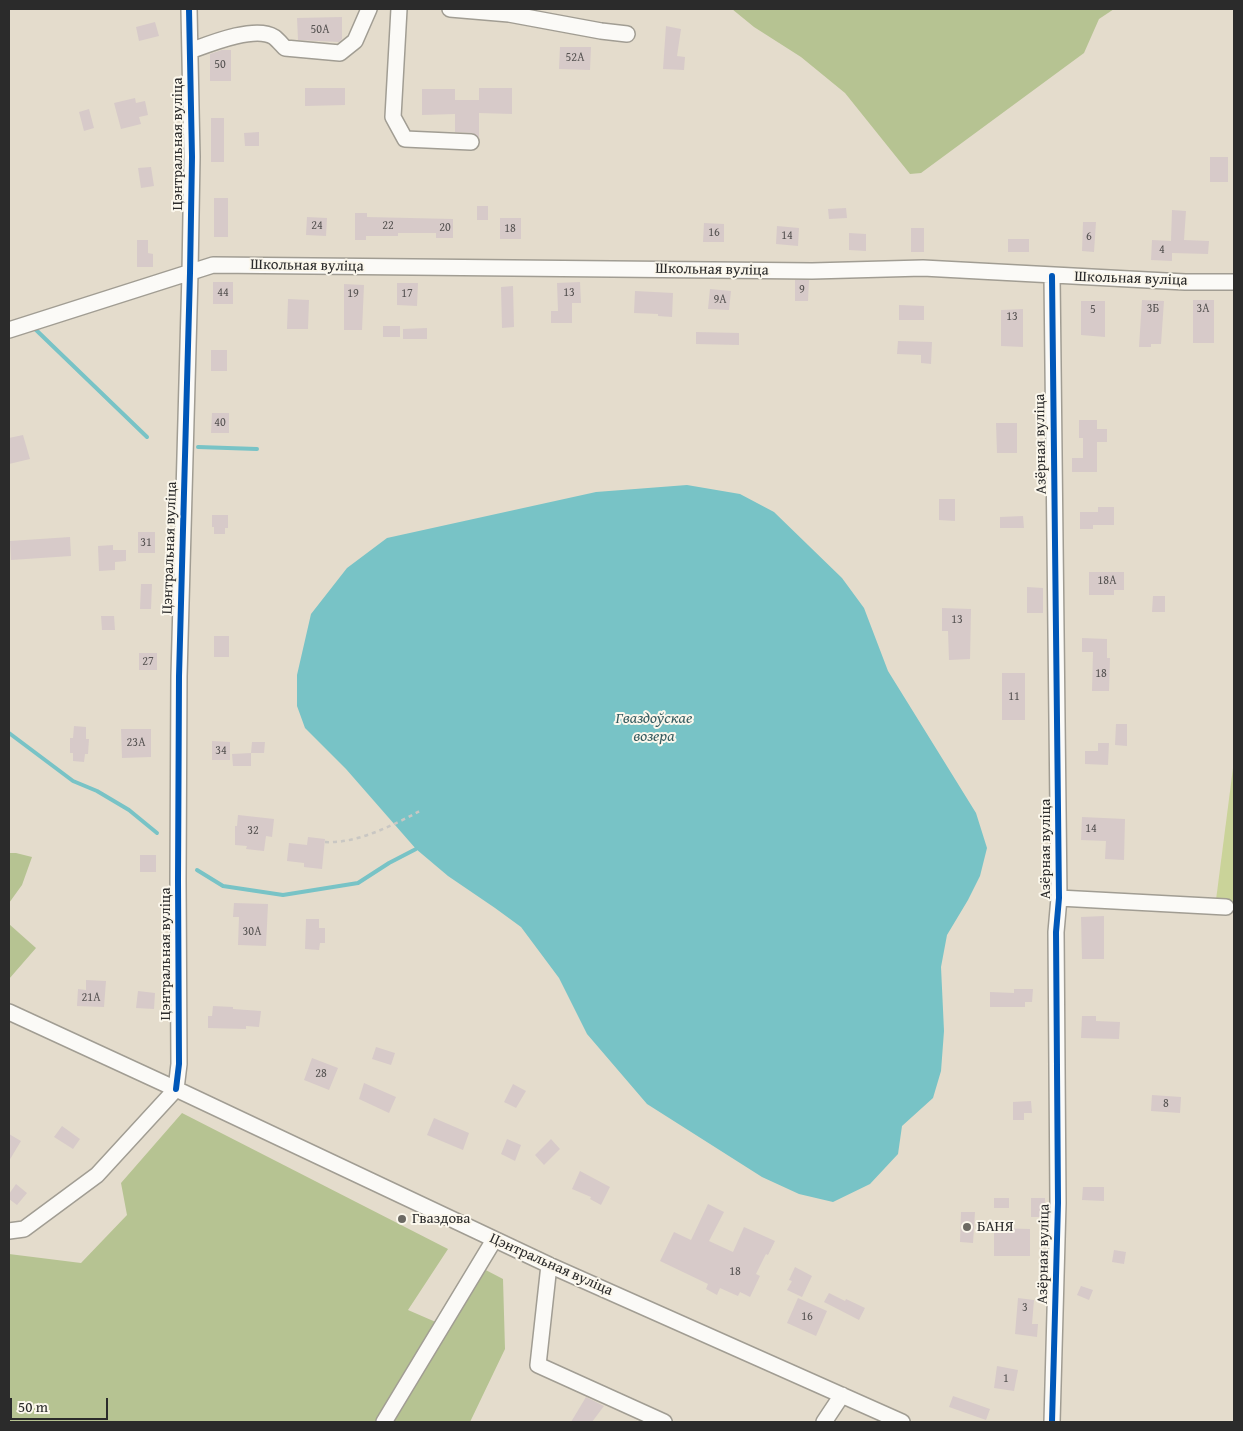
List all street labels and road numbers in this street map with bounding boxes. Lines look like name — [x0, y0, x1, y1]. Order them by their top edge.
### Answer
street label: Цэнтральная вуліца — [169, 77, 187, 211]
street label: Школьная вуліца — [250, 256, 364, 276]
street label: Школьная вуліца — [655, 260, 769, 280]
street label: Школьная вуліца — [1074, 268, 1188, 290]
street label: Азёрная вуліца — [1031, 394, 1051, 494]
street label: Цэнтральная вуліца — [159, 481, 181, 615]
street label: Азёрная вуліца — [1037, 799, 1055, 899]
street label: Цэнтральная вуліца — [157, 887, 175, 1021]
street label: Азёрная вуліца — [1034, 1204, 1054, 1304]
street label: Цэнтральная вуліца — [487, 1230, 615, 1300]

